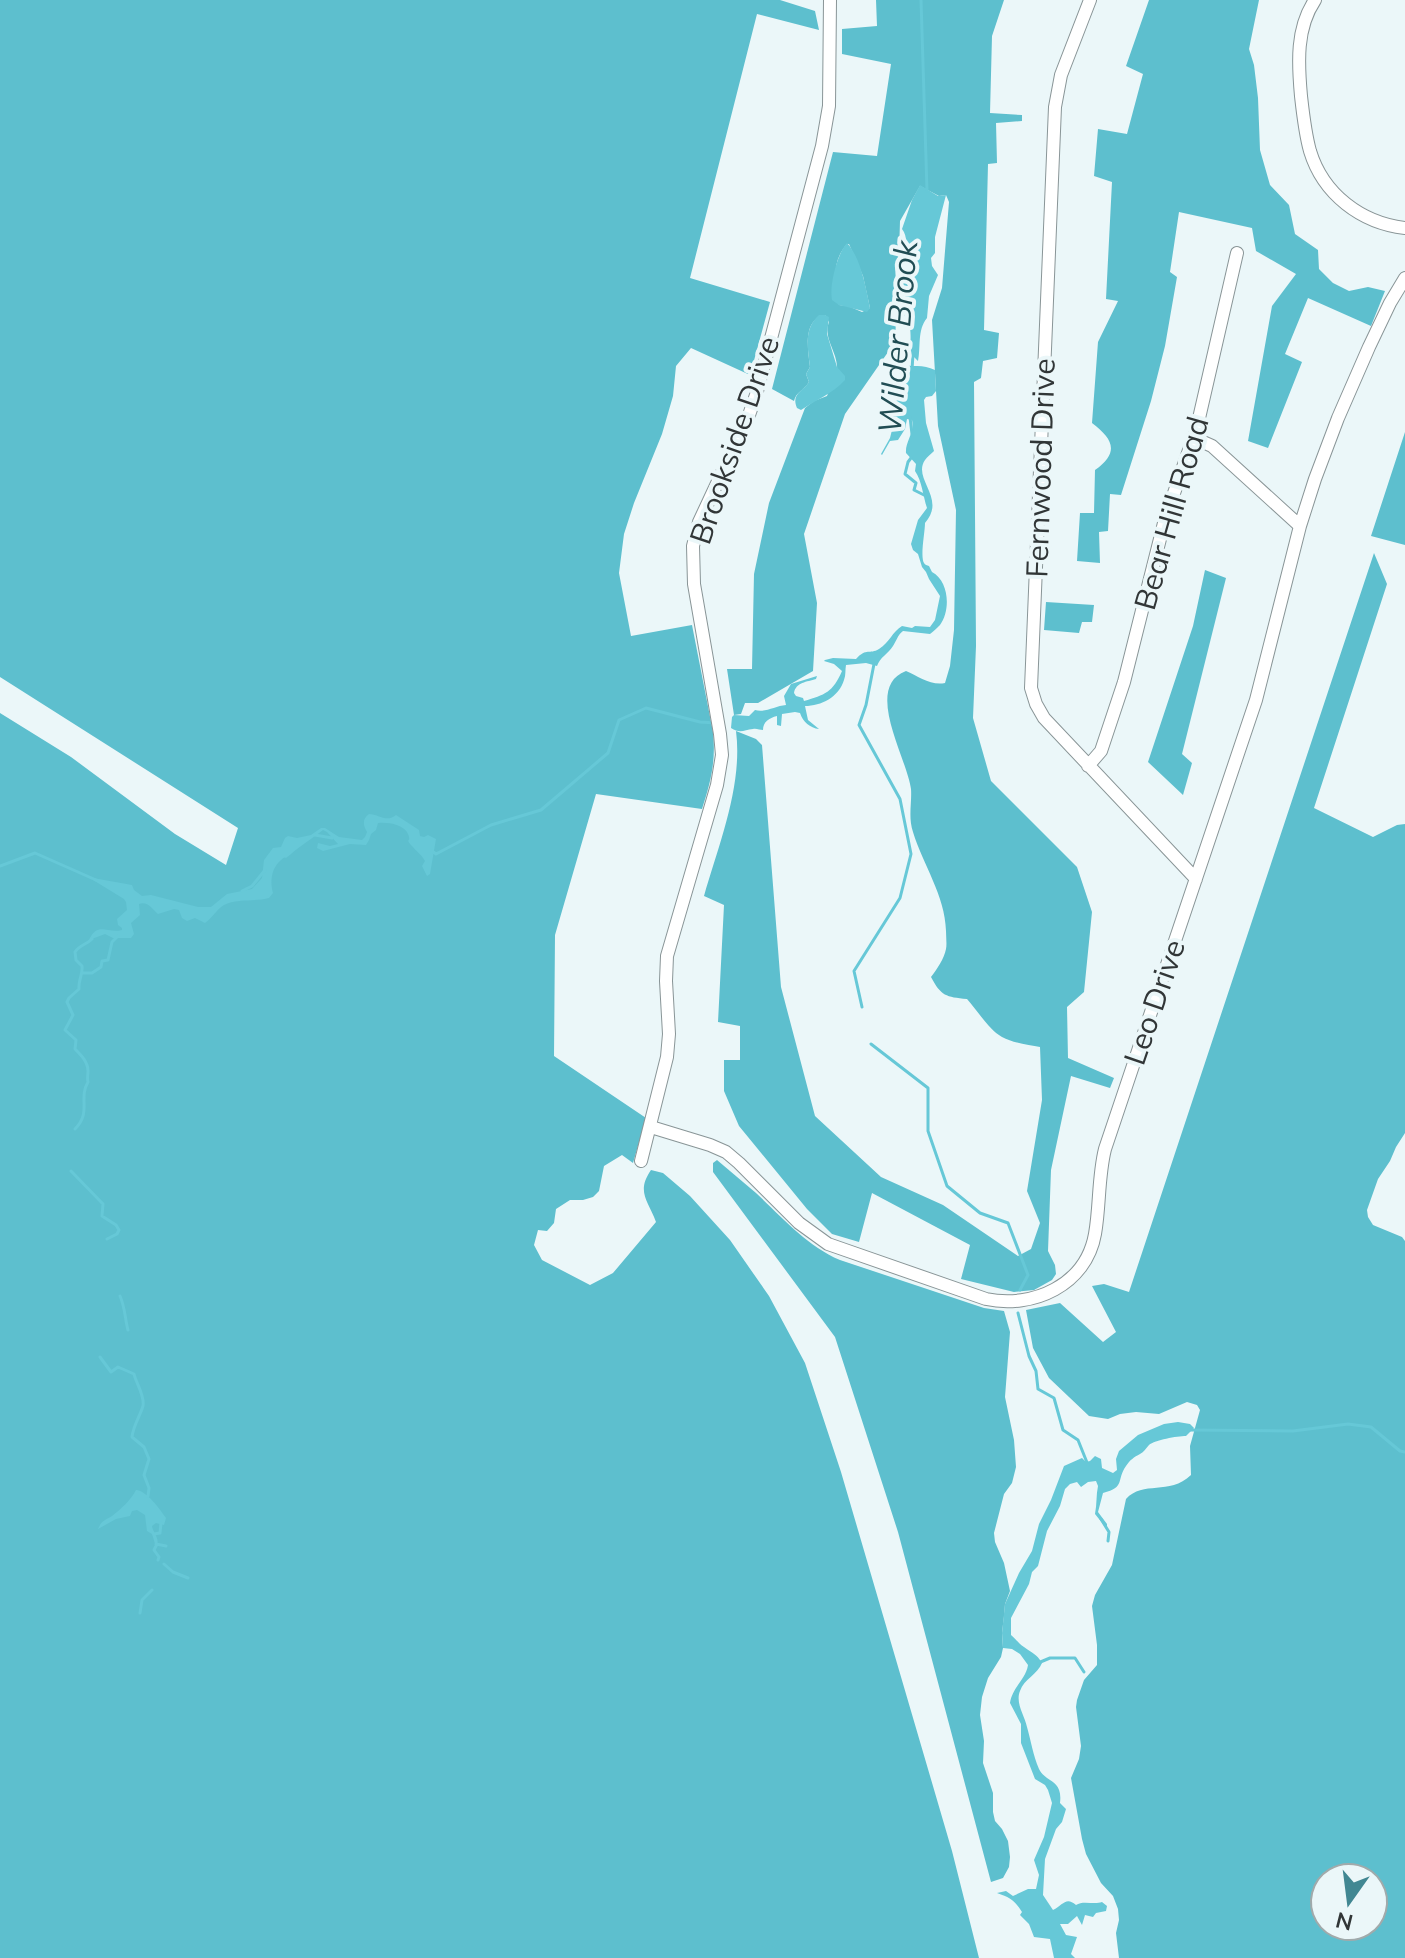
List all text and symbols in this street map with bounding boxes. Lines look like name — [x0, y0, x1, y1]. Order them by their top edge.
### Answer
water label: Wilder Brook — [869, 237, 925, 435]
street label: Brookside Drive — [681, 331, 787, 549]
street label: Fernwood Drive — [1017, 358, 1063, 578]
street label: Bear Hill Road — [1125, 412, 1217, 614]
street label: Leo Drive — [1115, 934, 1193, 1070]
north arrow — [1309, 1862, 1389, 1942]
text: N — [1333, 1906, 1356, 1937]

